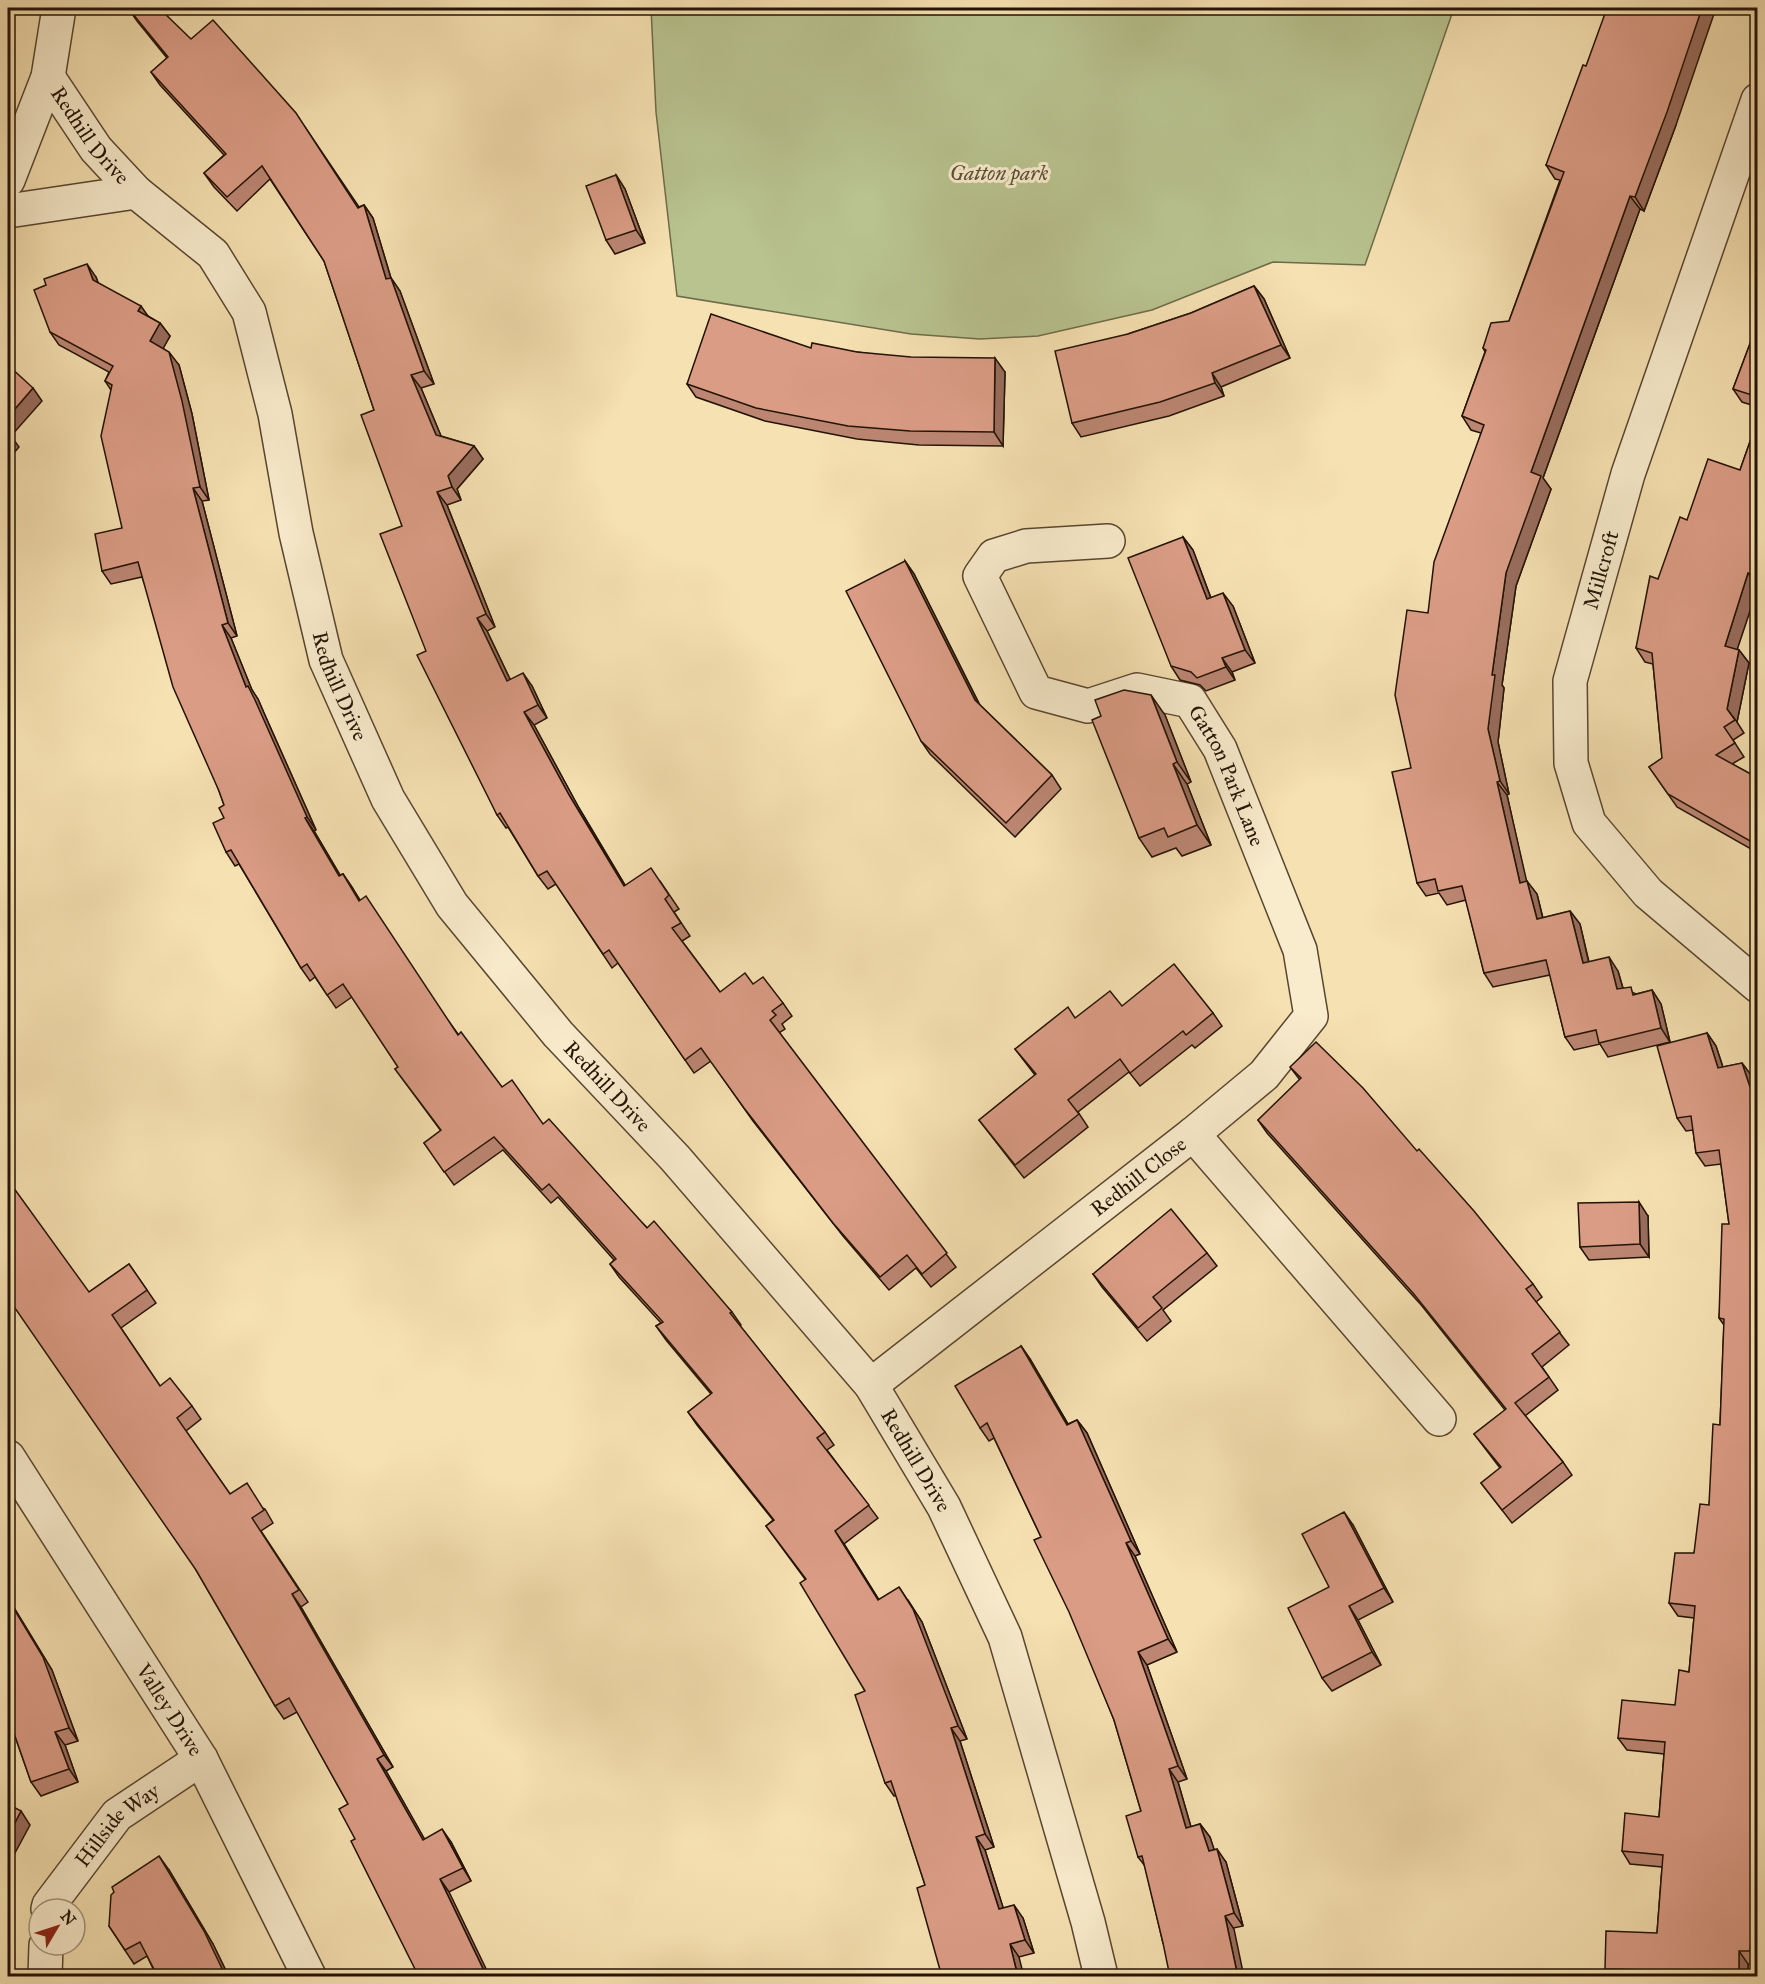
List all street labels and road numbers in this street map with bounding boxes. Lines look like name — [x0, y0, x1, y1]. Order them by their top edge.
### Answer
street label: Redhill Drive — [45, 81, 135, 190]
street label: Millcroft — [1577, 527, 1625, 612]
street label: Redhill Drive — [307, 629, 373, 745]
street label: Gatton Park Lane — [1183, 700, 1270, 850]
street label: Redhill Drive — [558, 1035, 657, 1138]
street label: Redhill Close — [1085, 1131, 1192, 1222]
street label: Redhill Drive — [875, 1404, 957, 1517]
street label: Valley Drive — [130, 1658, 209, 1761]
street label: Hillside Way — [69, 1777, 165, 1872]

